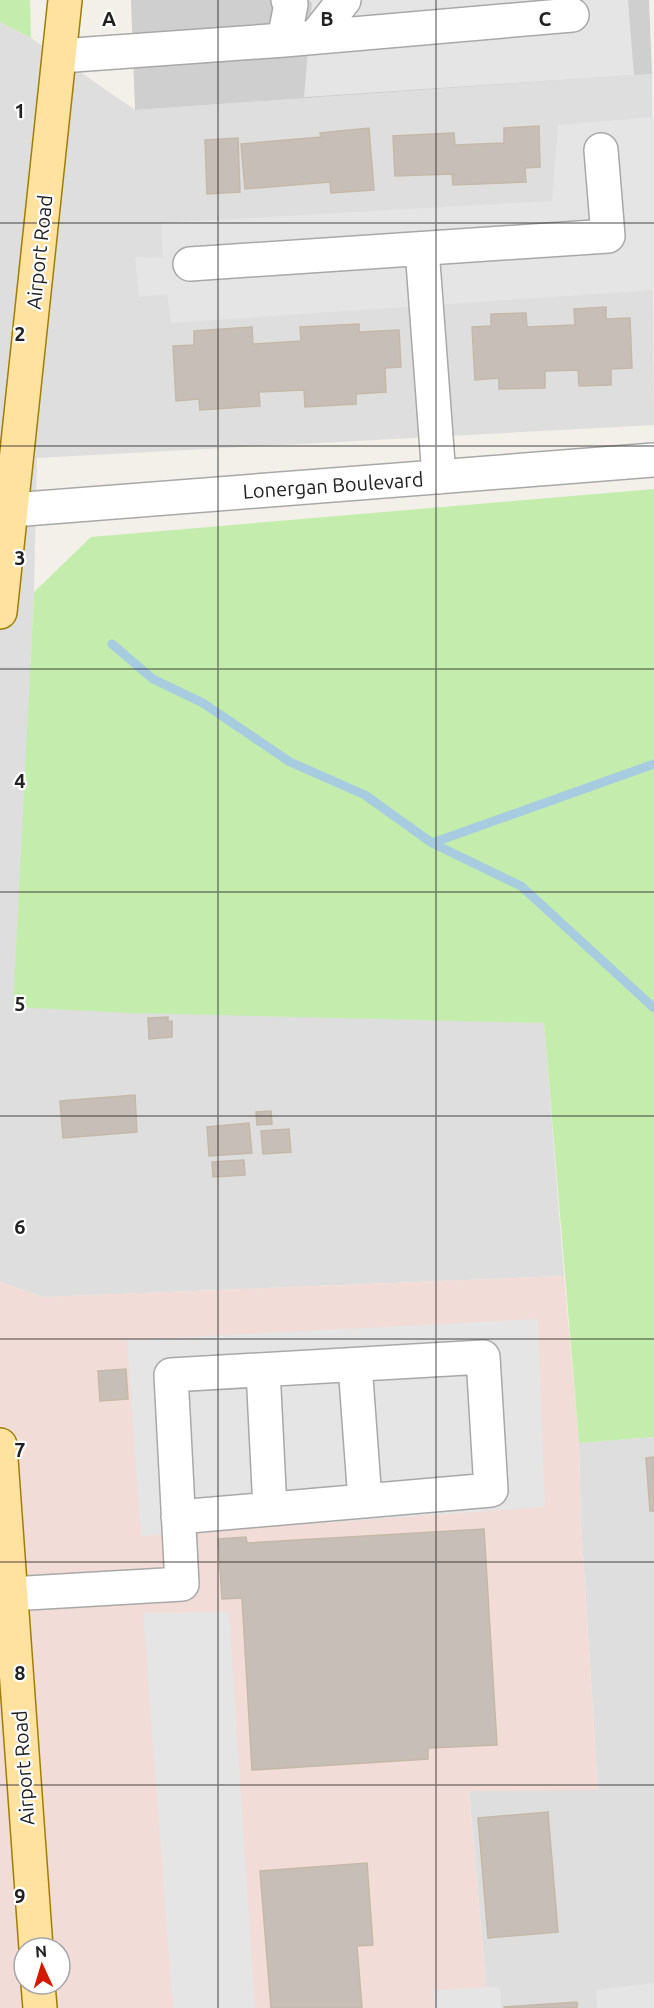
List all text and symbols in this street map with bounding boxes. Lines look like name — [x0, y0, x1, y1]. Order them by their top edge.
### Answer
text: A — [102, 7, 116, 30]
text: B — [320, 7, 334, 30]
text: C — [539, 7, 552, 30]
text: 1 — [14, 99, 26, 122]
street label: Airport Road — [22, 194, 56, 310]
text: 2 — [14, 322, 26, 345]
street label: Lonergan Boulevard — [242, 467, 424, 503]
text: 3 — [14, 546, 26, 569]
text: 4 — [14, 769, 26, 792]
text: 5 — [14, 992, 26, 1015]
text: 6 — [14, 1215, 26, 1238]
text: 7 — [14, 1438, 26, 1461]
text: 8 — [14, 1661, 26, 1684]
street label: Airport Road — [8, 1710, 38, 1826]
text: 9 — [14, 1884, 26, 1907]
north arrow — [12, 1936, 72, 1996]
text: N — [34, 1942, 48, 1960]

